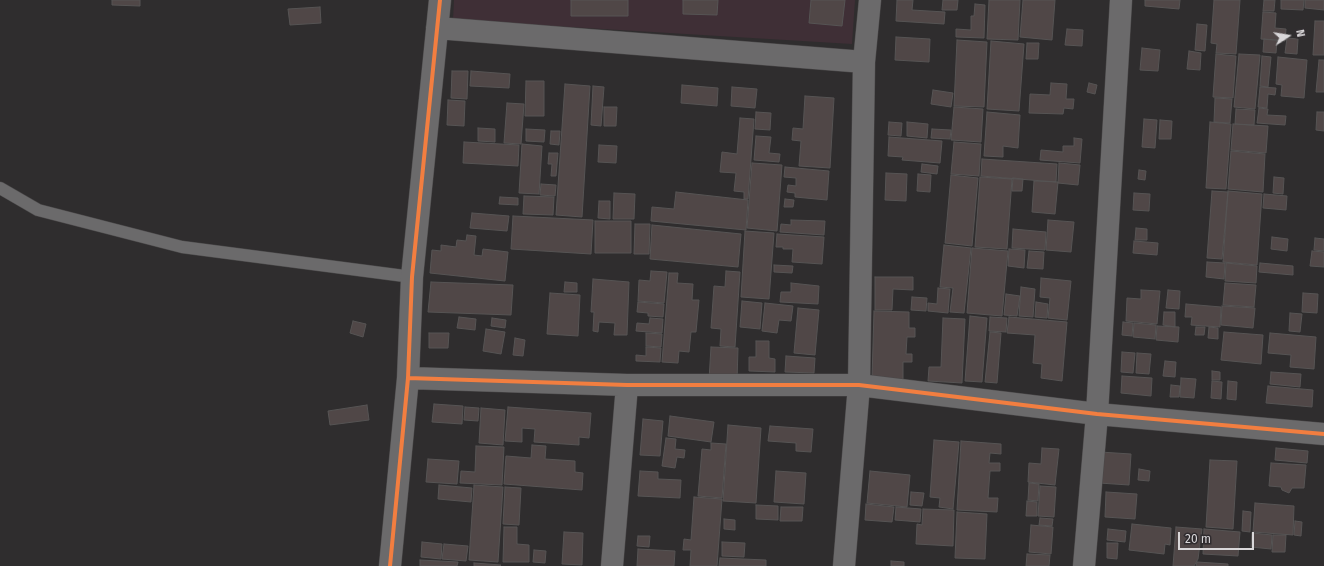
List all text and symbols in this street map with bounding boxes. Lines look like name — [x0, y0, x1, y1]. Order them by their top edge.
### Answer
north arrow — [1268, 16, 1308, 56]
text: N — [1293, 28, 1307, 38]
scale bar — [1180, 524, 1256, 550]
text: 20 m — [1185, 532, 1211, 546]

